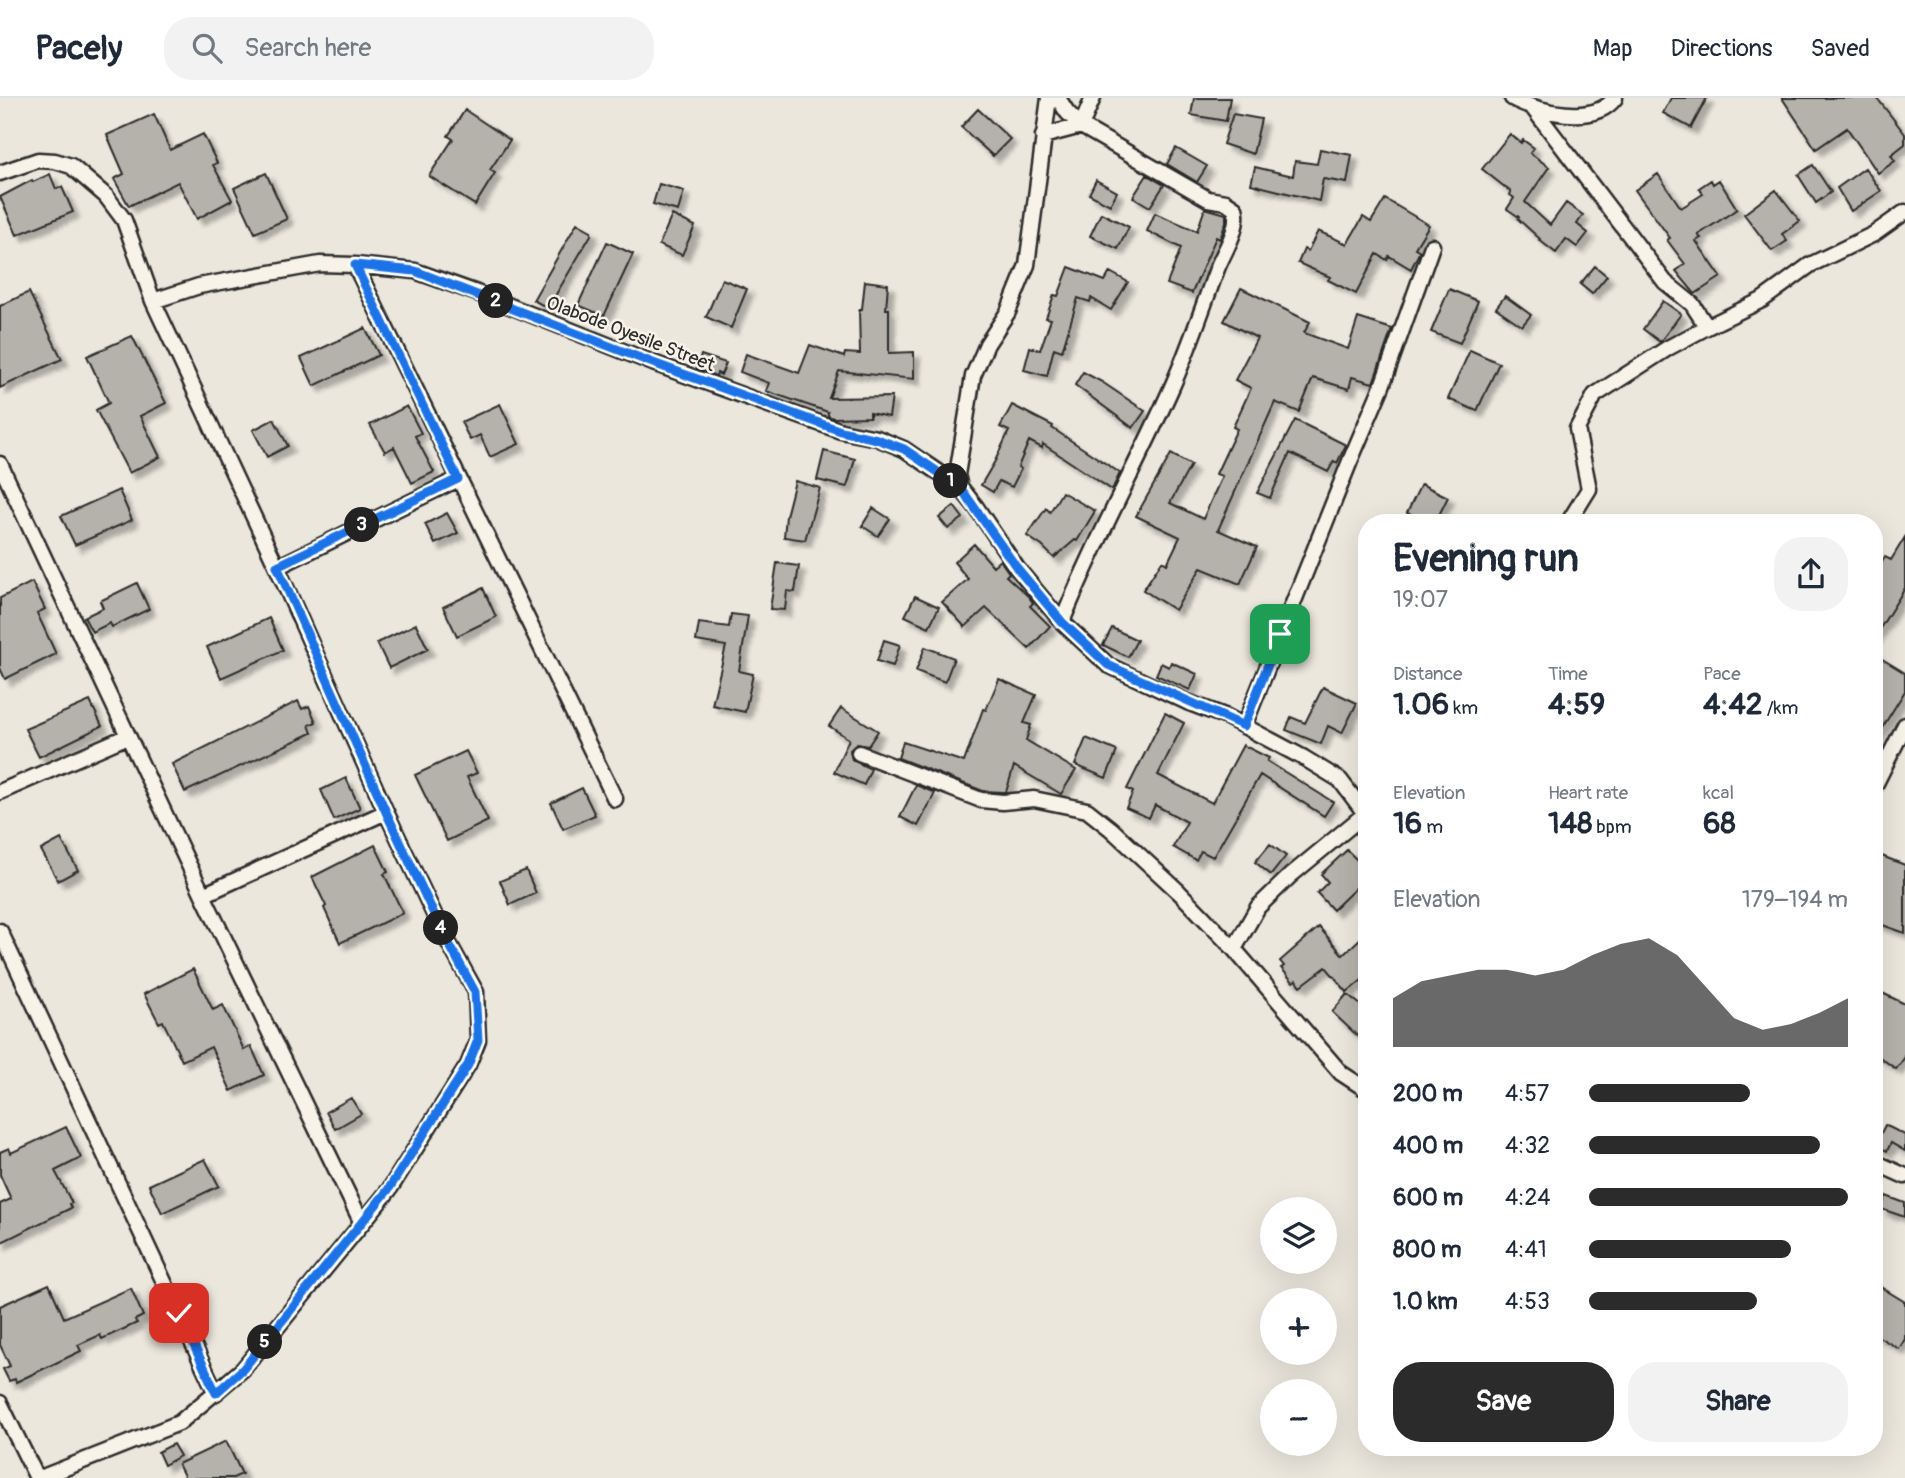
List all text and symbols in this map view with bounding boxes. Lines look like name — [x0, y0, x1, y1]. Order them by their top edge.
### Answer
search box — [164, 17, 654, 80]
text: Pacely — [35, 28, 122, 69]
icon: search — [188, 29, 226, 67]
text: Search here — [244, 32, 371, 64]
text: Map — [1593, 34, 1633, 63]
text: Directions — [1671, 34, 1772, 63]
text: Saved — [1810, 34, 1870, 63]
pin: 2 — [478, 284, 514, 318]
text: 2 — [490, 288, 501, 312]
street label: Olabode Oyesile Street — [543, 291, 719, 377]
pin: 1 — [934, 464, 968, 498]
text: 1 — [947, 468, 954, 492]
pin: 3 — [344, 508, 380, 542]
text: 3 — [356, 512, 367, 536]
text: Evening run — [1393, 535, 1579, 583]
button: share — [1774, 537, 1848, 611]
text: 19:07 — [1393, 585, 1448, 614]
pin — [1250, 604, 1310, 664]
icon: arrive — [1261, 615, 1299, 653]
text: Distance — [1393, 662, 1462, 686]
text: Time — [1548, 662, 1588, 686]
text: Pace — [1703, 662, 1741, 686]
text: 1.06 — [1393, 686, 1449, 723]
text: 4:59 — [1548, 686, 1605, 723]
text: 4:42 — [1703, 686, 1763, 723]
text: km — [1449, 696, 1478, 720]
text: /km — [1763, 696, 1798, 720]
text: Elevation — [1393, 781, 1465, 805]
text: Heart rate — [1548, 781, 1628, 805]
text: kcal — [1703, 781, 1734, 805]
text: 16 — [1393, 805, 1422, 842]
text: 148 — [1548, 805, 1592, 842]
text: 68 — [1703, 805, 1736, 842]
text: m — [1422, 815, 1443, 839]
text: bpm — [1592, 815, 1632, 839]
text: Elevation — [1393, 885, 1481, 914]
text: 179–194 m — [1742, 885, 1848, 914]
pin: 4 — [424, 910, 458, 946]
text: 4 — [435, 915, 446, 939]
text: 200 m — [1393, 1079, 1463, 1108]
text: 4:57 — [1505, 1079, 1549, 1108]
text: 400 m — [1393, 1131, 1463, 1160]
text: 4:32 — [1505, 1131, 1550, 1160]
text: 600 m — [1393, 1183, 1463, 1212]
text: 4:24 — [1505, 1183, 1551, 1212]
map controls — [1260, 1197, 1337, 1456]
button: layers — [1260, 1197, 1337, 1274]
text: 800 m — [1393, 1235, 1461, 1264]
text: 4:41 — [1505, 1235, 1547, 1264]
pin — [149, 1283, 209, 1343]
text: 1.0 km — [1393, 1287, 1458, 1316]
text: 4:53 — [1505, 1287, 1550, 1316]
button: + — [1260, 1288, 1337, 1365]
icon: check — [160, 1294, 198, 1332]
pin: 5 — [247, 1324, 282, 1360]
text: 5 — [259, 1329, 270, 1353]
button: Save — [1393, 1362, 1614, 1442]
button: Share — [1628, 1362, 1848, 1442]
button: − — [1260, 1379, 1337, 1456]

